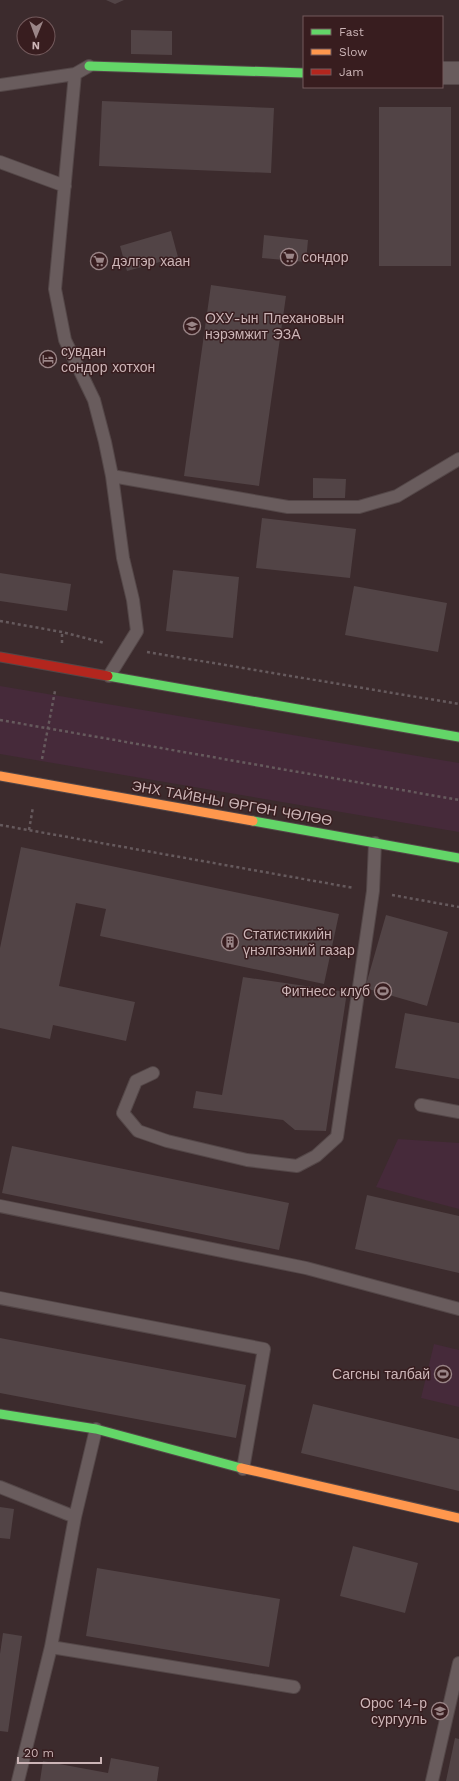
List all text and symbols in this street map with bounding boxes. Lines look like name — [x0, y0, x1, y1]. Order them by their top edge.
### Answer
north arrow — [16, 16, 56, 56]
legend — [303, 16, 443, 88]
text: Fast — [339, 25, 364, 39]
text: N — [32, 39, 40, 52]
text: Slow — [339, 45, 367, 59]
text: Jam — [339, 65, 364, 79]
supermarket icon: сондор — [279, 247, 299, 267]
place label: сондор — [302, 249, 349, 265]
supermarket icon: дэлгэр хаан — [89, 251, 109, 271]
place label: дэлгэр хаан — [112, 253, 190, 269]
place label: ОХУ-ын Плехановын нэрэмжит ЭЗА — [205, 310, 344, 342]
school or university icon: ОХУ-ын Плехановын нэрэмжит ЭЗА — [182, 316, 202, 336]
place label: сувдан сондор хотхон — [61, 343, 155, 375]
hotel icon: сувдан сондор хотхон — [38, 349, 58, 369]
street label: ЭНХ ТАЙВНЫ ӨРГӨН ЧӨЛӨӨ — [131, 776, 334, 829]
place label: Статистикийн үнэлгээний газар — [243, 926, 355, 958]
building icon: Статистикийн үнэлгээний газар — [220, 932, 240, 952]
sports icon: Фитнесс клуб — [373, 981, 393, 1001]
place label: Фитнесс клуб — [281, 983, 370, 999]
sports icon: Сагсны талбай — [433, 1364, 453, 1384]
place label: Сагсны талбай — [332, 1366, 430, 1382]
place label: Орос 14-р сургууль — [360, 1695, 427, 1727]
school or university icon: Орос 14-р сургууль — [430, 1701, 450, 1721]
scale bar — [18, 1739, 101, 1765]
text: 20 m — [24, 1746, 54, 1760]

